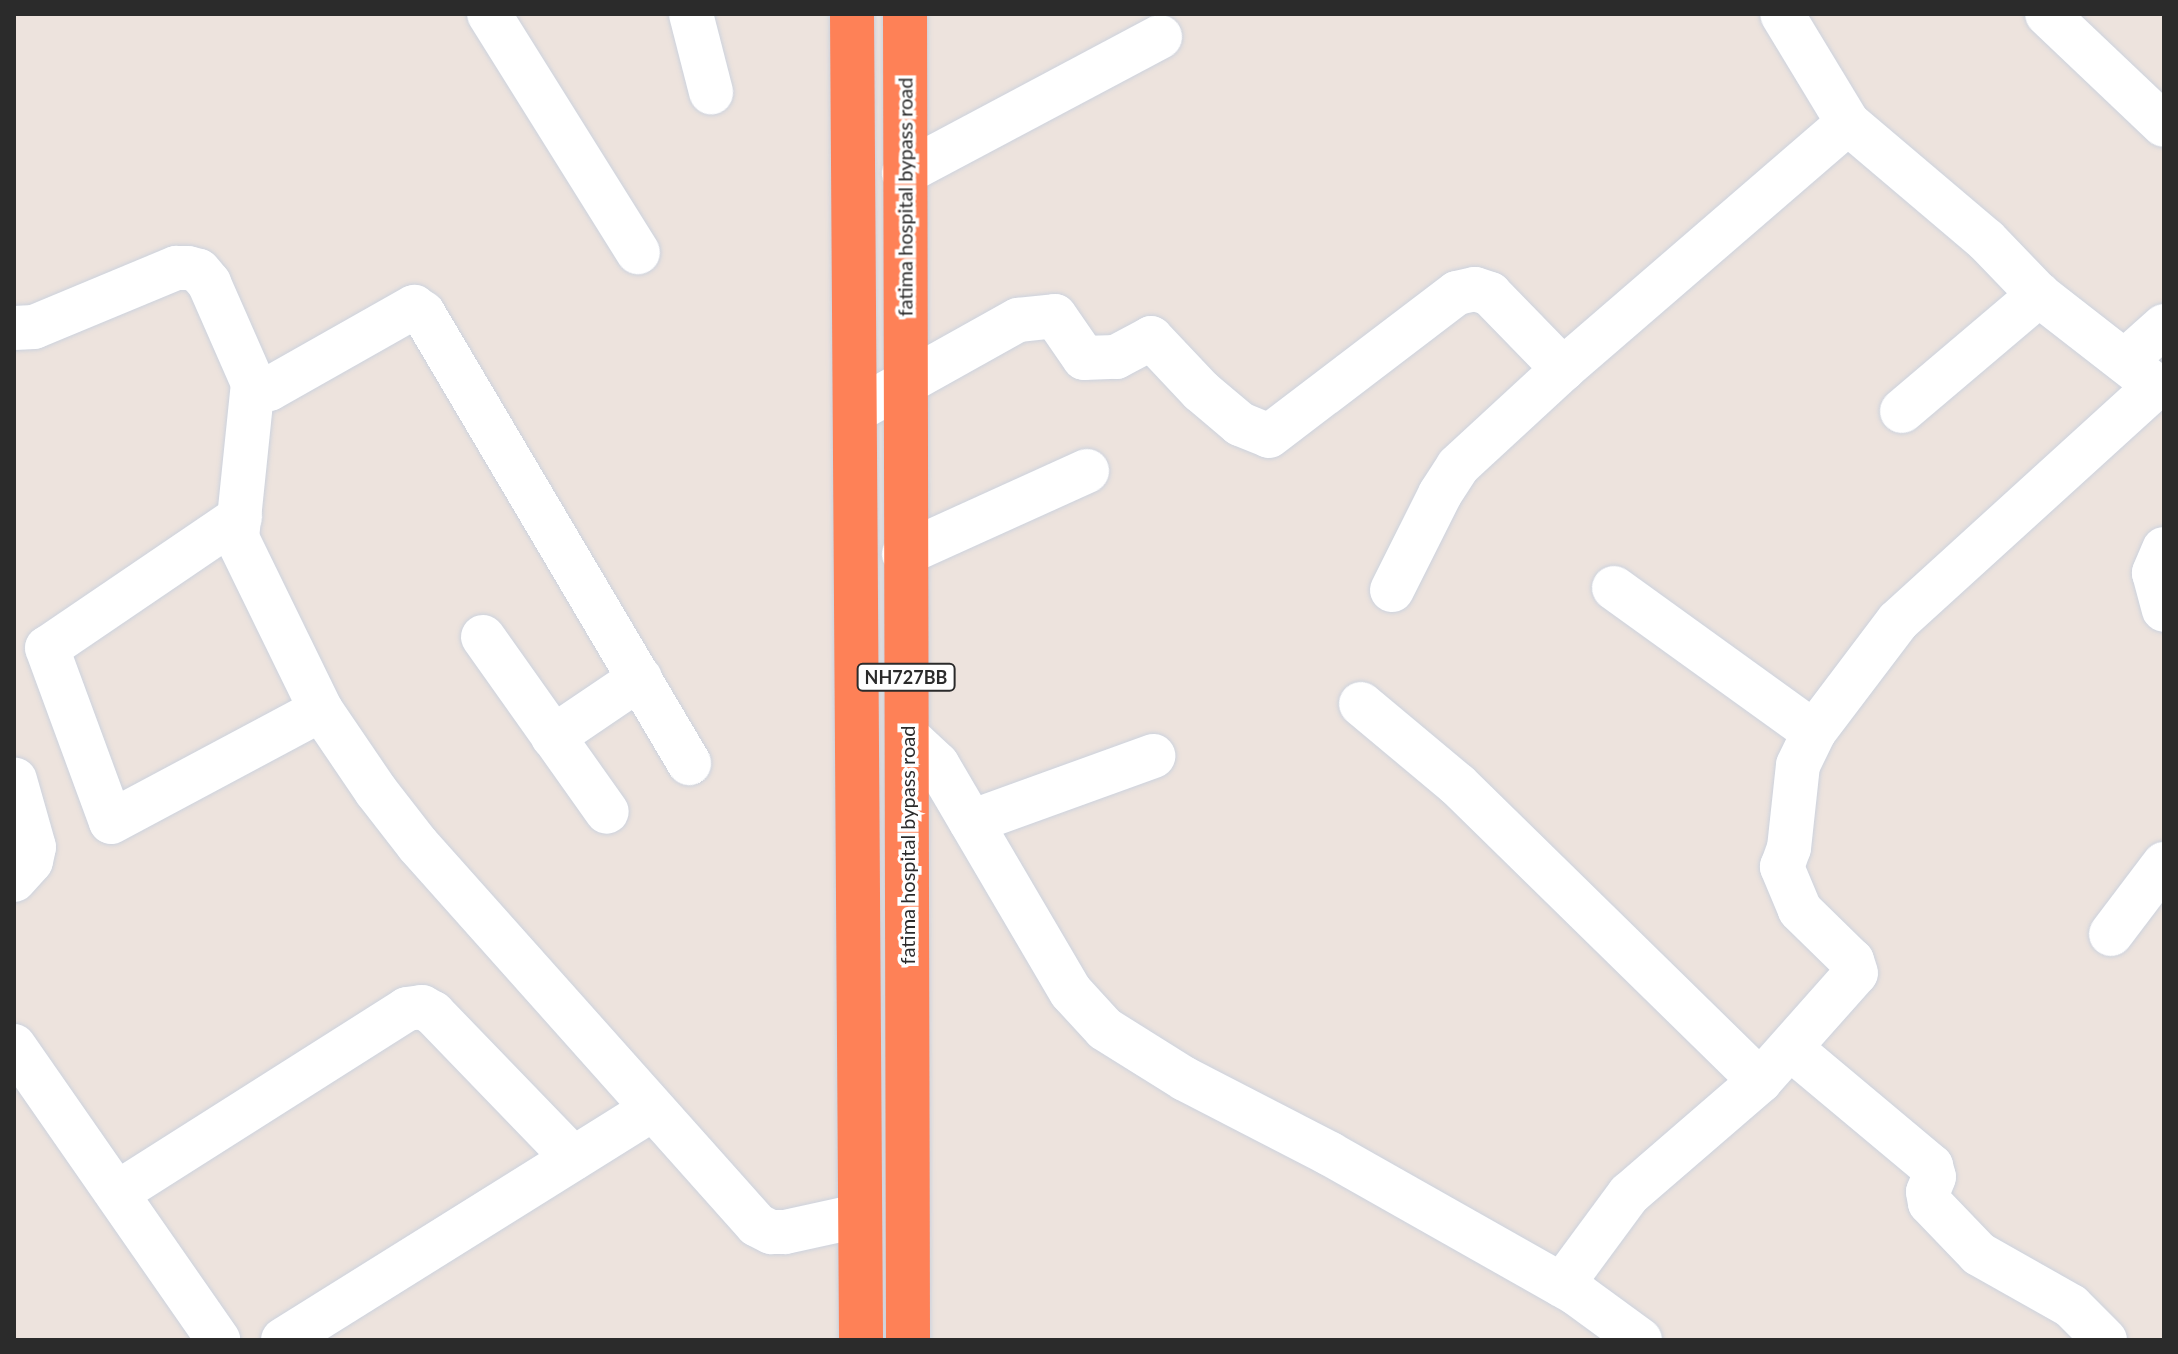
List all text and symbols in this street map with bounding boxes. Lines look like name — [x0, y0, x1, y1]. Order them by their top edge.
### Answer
street label: fatima hospital bypass road — [893, 78, 917, 316]
road number: NH727BB — [856, 663, 956, 691]
street label: fatima hospital bypass road — [895, 726, 919, 964]

